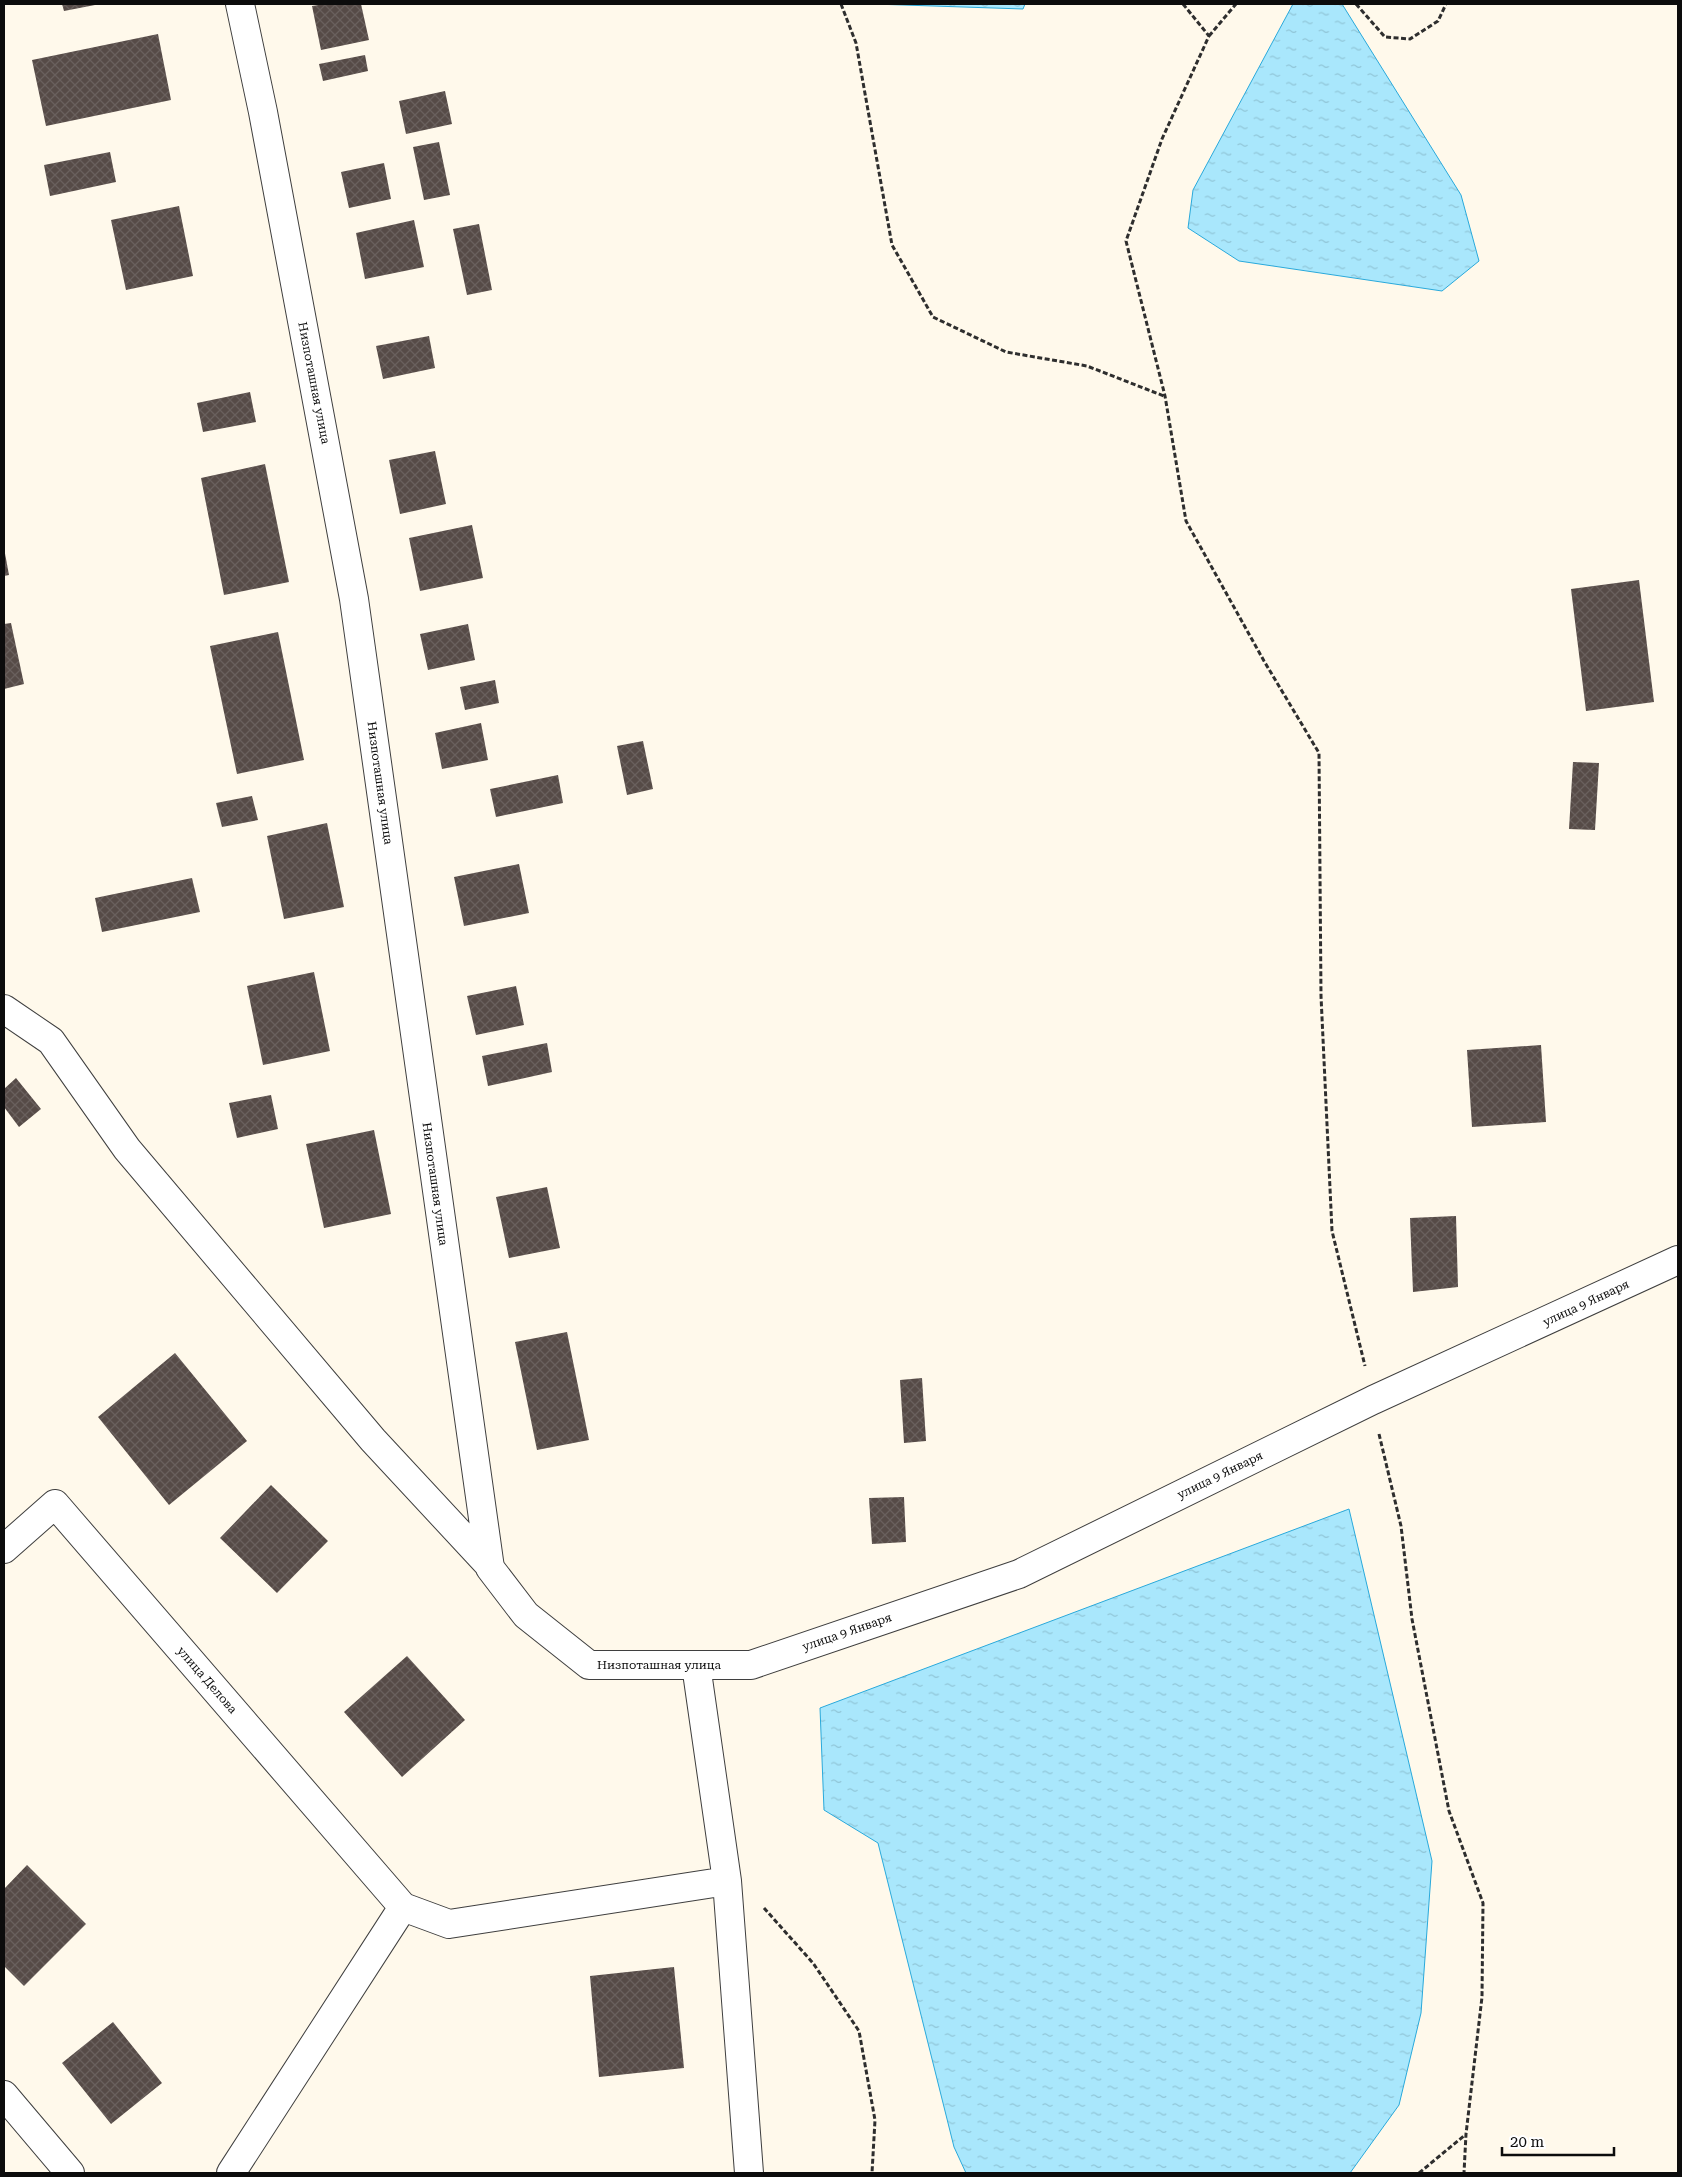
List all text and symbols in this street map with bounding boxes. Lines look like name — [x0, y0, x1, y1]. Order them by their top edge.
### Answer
street label: Низпоташная улица — [295, 321, 333, 446]
street label: Низпоташная улица — [364, 721, 396, 846]
street label: Низпоташная улица — [419, 1122, 451, 1247]
street label: улица 9 Января — [1541, 1277, 1631, 1329]
street label: улица 9 Января — [1175, 1448, 1265, 1502]
street label: улица 9 Января — [801, 1610, 894, 1654]
street label: улица Делова — [174, 1644, 240, 1717]
street label: Низпоташная улица — [597, 1658, 722, 1672]
scale bar — [1502, 2124, 1614, 2156]
text: 20 m — [1510, 2133, 1545, 2151]

